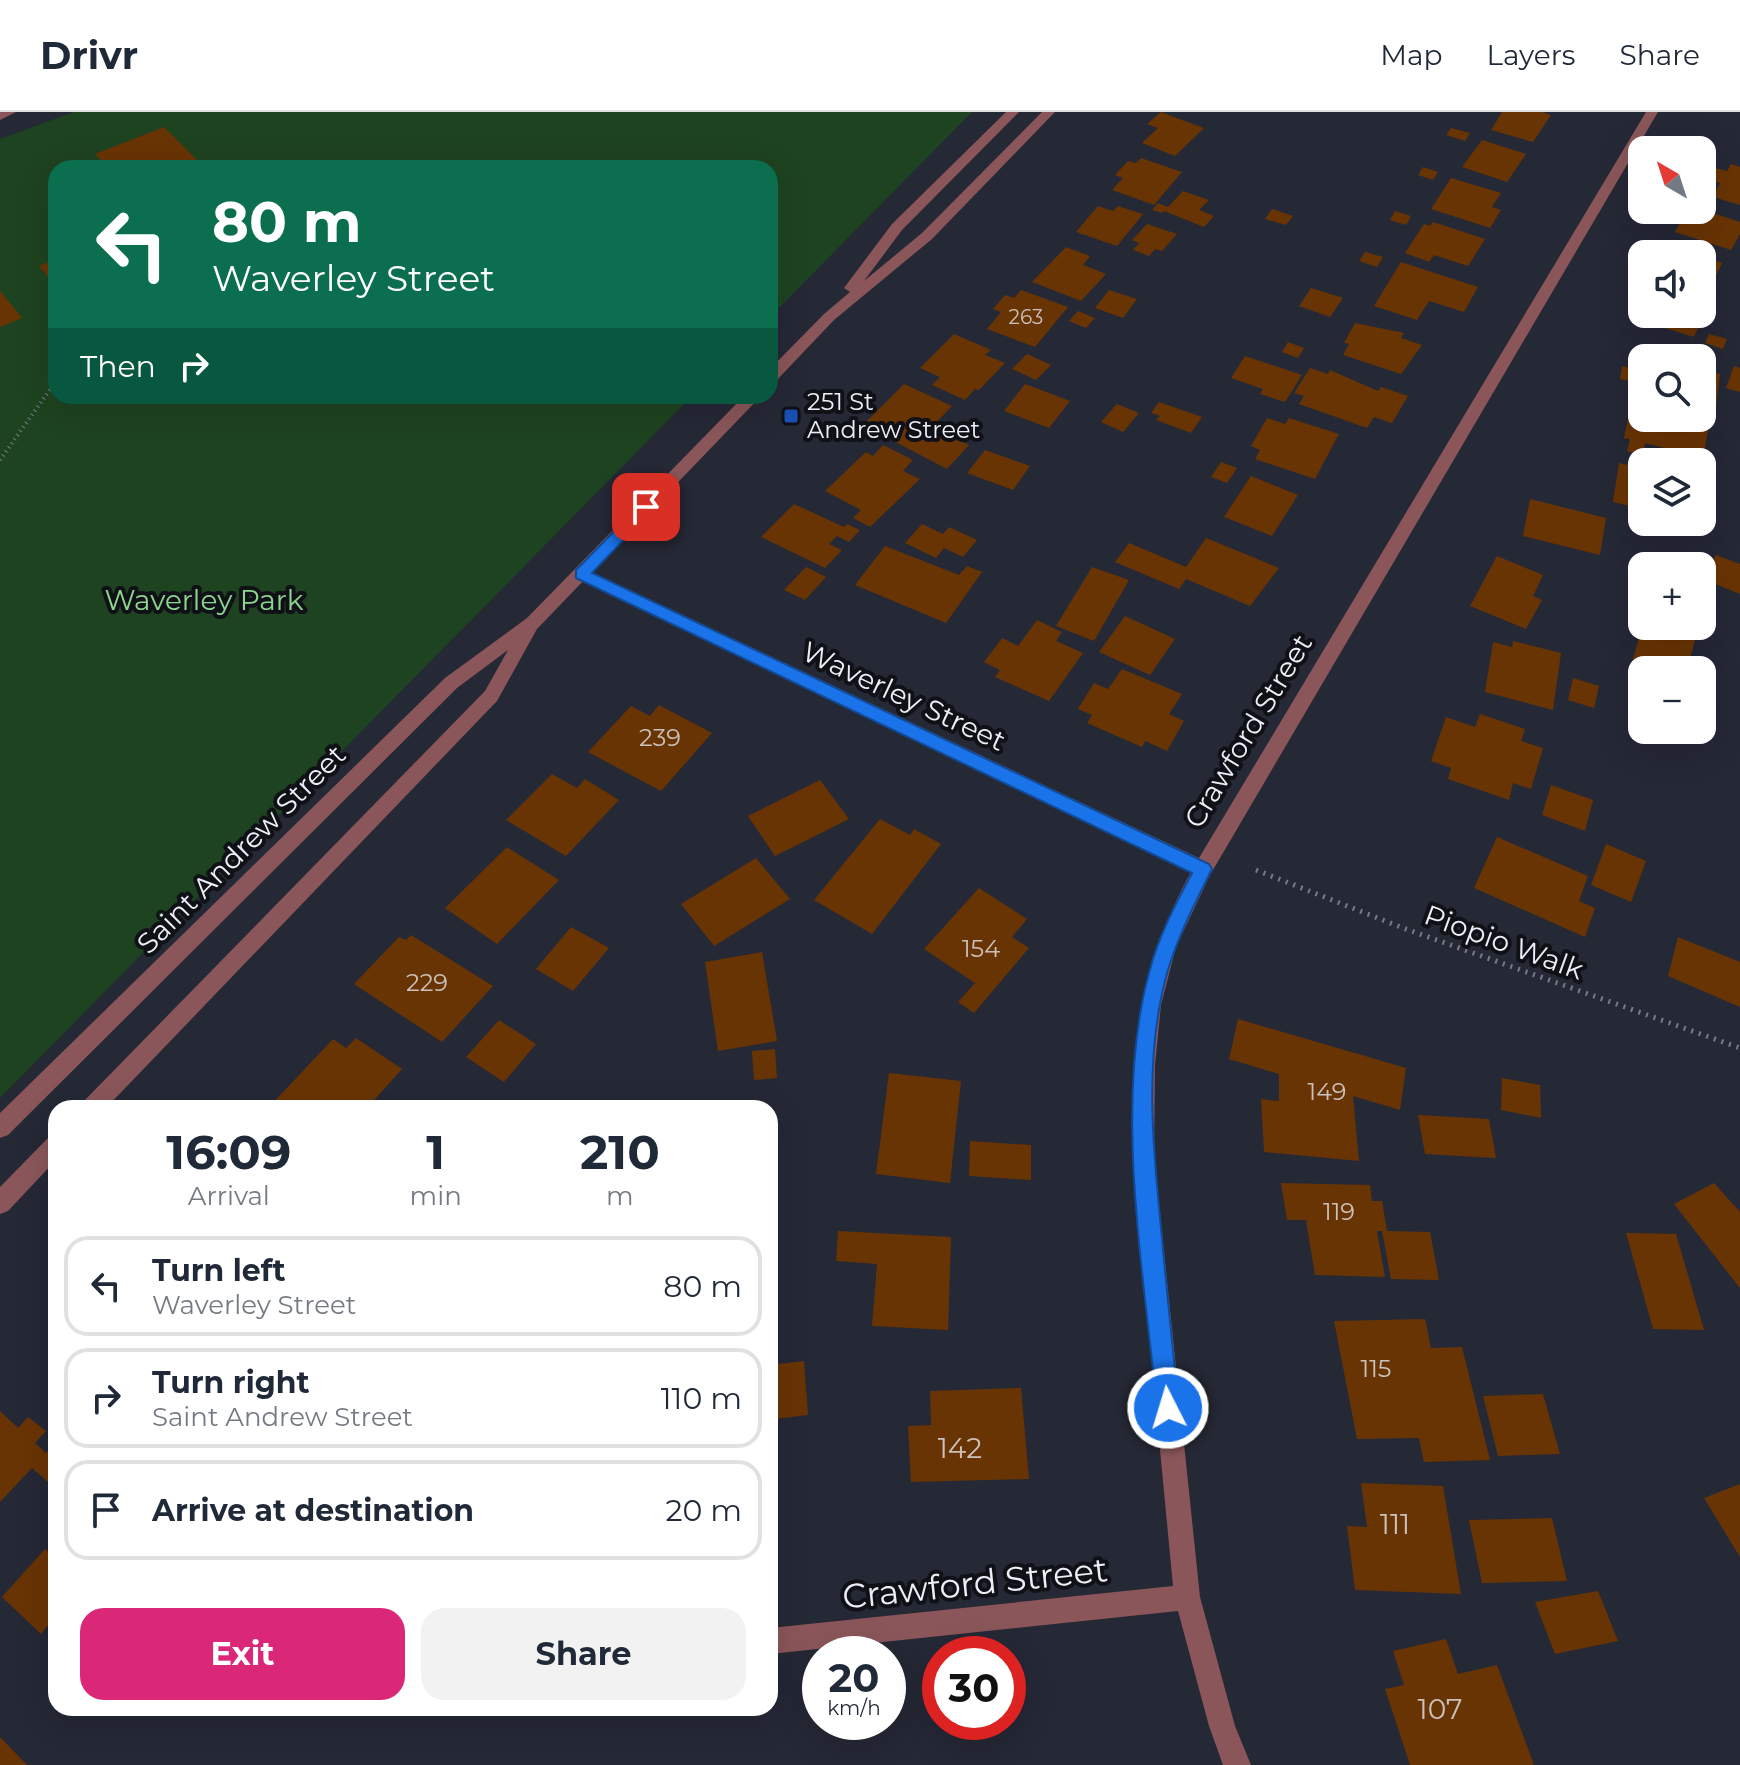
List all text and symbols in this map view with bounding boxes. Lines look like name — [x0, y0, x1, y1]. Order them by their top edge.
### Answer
text: Drivr — [40, 32, 138, 79]
text: Map — [1380, 38, 1443, 72]
text: Layers — [1487, 38, 1576, 72]
text: Share — [1620, 38, 1700, 72]
north arrow — [1628, 136, 1716, 224]
map controls — [1628, 136, 1716, 744]
text: 80 m — [212, 188, 362, 256]
icon: left — [80, 192, 184, 296]
button: sound — [1628, 240, 1716, 328]
text: Waverley Street — [212, 256, 495, 300]
house number: 263 — [1009, 305, 1043, 329]
icon: right — [172, 344, 216, 388]
button: search — [1628, 344, 1716, 432]
text: Then — [80, 348, 156, 385]
place label: 251 St Andrew Street — [807, 387, 980, 444]
marker: 251 St Andrew Street — [782, 407, 800, 425]
button: layers — [1628, 448, 1716, 536]
pin — [612, 473, 680, 541]
icon: arrive — [624, 485, 668, 529]
button: + — [1628, 552, 1716, 640]
park label: Waverley Park — [104, 583, 304, 617]
street label: Crawford Street — [1177, 628, 1319, 834]
street label: Waverley Street — [797, 634, 1011, 758]
button: − — [1628, 656, 1716, 744]
house number: 239 — [639, 723, 681, 752]
street label: Saint Andrew Street — [130, 738, 352, 960]
street label: Piopio Walk — [1420, 897, 1589, 987]
house number: 154 — [962, 934, 1000, 963]
house number: 229 — [406, 968, 448, 997]
house number: 149 — [1308, 1077, 1346, 1106]
text: 16:09 — [166, 1123, 291, 1181]
text: 1 — [426, 1123, 445, 1181]
text: 210 — [580, 1123, 660, 1181]
text: Arrival — [188, 1180, 270, 1212]
text: min — [410, 1180, 462, 1212]
text: m — [606, 1180, 634, 1212]
house number: 119 — [1323, 1197, 1355, 1226]
text: Turn left — [152, 1252, 285, 1289]
icon: left — [84, 1264, 128, 1308]
text: 80 m — [663, 1268, 742, 1305]
text: Waverley Street — [152, 1289, 356, 1321]
house number: 115 — [1361, 1354, 1391, 1383]
text: Turn right — [152, 1364, 309, 1401]
position arrow — [1126, 1366, 1210, 1450]
icon: right — [84, 1376, 128, 1420]
text: 110 m — [661, 1380, 742, 1417]
text: Saint Andrew Street — [152, 1401, 413, 1433]
house number: 142 — [938, 1431, 982, 1465]
icon: arrive — [84, 1488, 128, 1532]
text: Arrive at destination — [152, 1492, 474, 1529]
text: 20 m — [665, 1492, 742, 1529]
house number: 111 — [1380, 1507, 1410, 1541]
street label: Crawford Street — [840, 1548, 1110, 1618]
button: Exit — [80, 1608, 405, 1700]
button: Share — [421, 1608, 746, 1700]
speed limit sign: 30 — [922, 1636, 1026, 1740]
text: 20 — [829, 1653, 879, 1702]
house number: 107 — [1418, 1692, 1462, 1726]
text: km/h — [827, 1696, 881, 1720]

